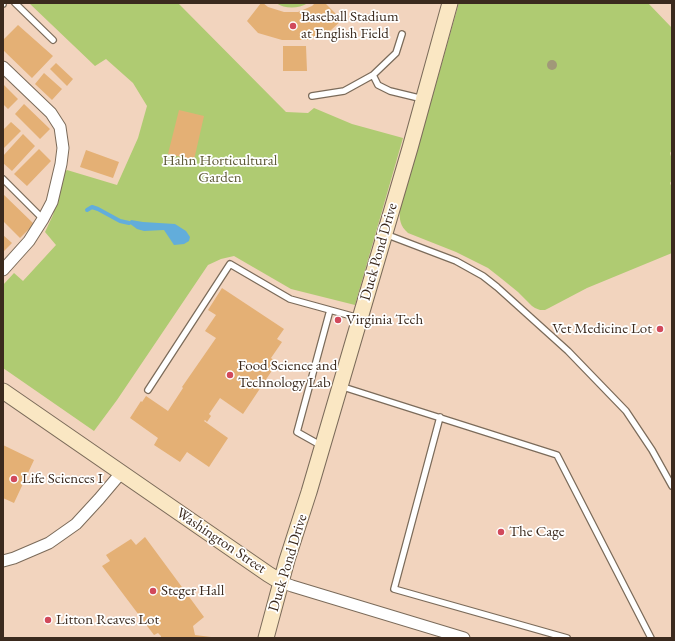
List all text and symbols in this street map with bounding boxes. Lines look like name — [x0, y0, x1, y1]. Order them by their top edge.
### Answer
place label: Baseball Stadium at English Field — [301, 8, 399, 43]
marker: Baseball Stadium at English Field — [288, 21, 298, 31]
park label: Hahn Horticultural Garden — [163, 152, 277, 187]
street label: Duck Pond Drive — [356, 201, 402, 303]
place label: Virginia Tech — [346, 311, 423, 329]
marker: Virginia Tech — [333, 315, 343, 325]
place label: Vet Medicine Lot — [552, 320, 652, 338]
marker: Vet Medicine Lot — [655, 324, 665, 334]
place label: Food Science and Technology Lab — [238, 357, 337, 392]
marker: Food Science and Technology Lab — [225, 370, 235, 380]
place label: Life Sciences I — [22, 470, 103, 488]
marker: Life Sciences I — [9, 474, 19, 484]
street label: Washington Street — [172, 504, 270, 578]
street label: Duck Pond Drive — [265, 512, 311, 614]
place label: The Cage — [509, 523, 565, 541]
marker: The Cage — [496, 527, 506, 537]
place label: Steger Hall — [161, 582, 224, 600]
marker: Steger Hall — [148, 586, 158, 596]
place label: Litton Reaves Lot — [56, 611, 159, 629]
marker: Litton Reaves Lot — [43, 615, 53, 625]

